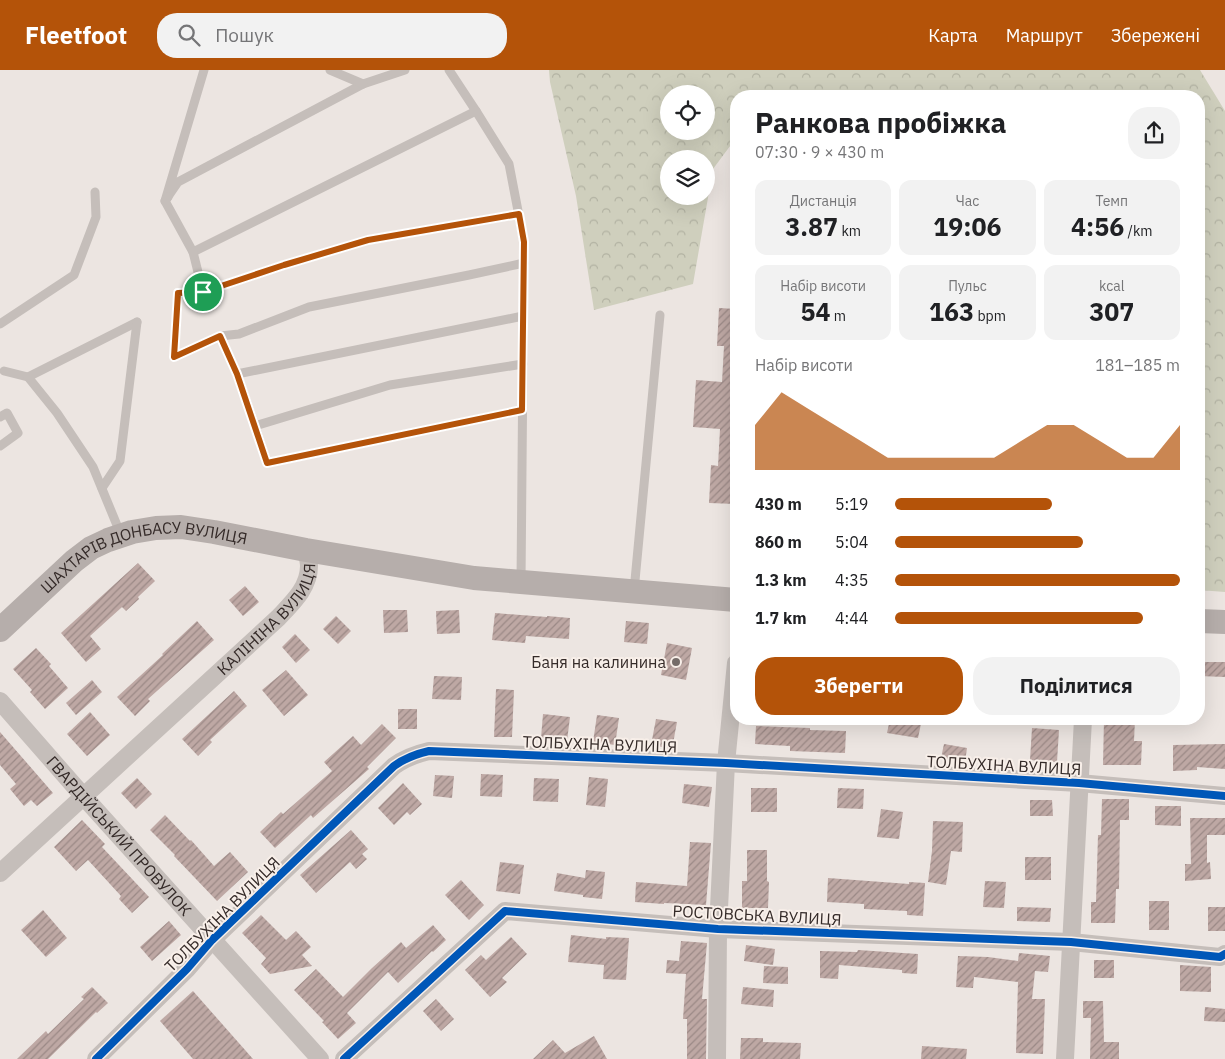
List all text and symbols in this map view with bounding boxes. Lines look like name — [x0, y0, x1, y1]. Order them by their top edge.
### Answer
search box — [157, 13, 507, 58]
text: Fleetfoot — [25, 19, 127, 51]
icon: search — [175, 21, 203, 49]
text: Пошук — [215, 23, 274, 47]
text: Карта — [928, 24, 978, 47]
text: Маршрут — [1006, 24, 1083, 47]
text: Збережені — [1111, 24, 1200, 47]
map controls — [660, 85, 715, 205]
button: locate — [660, 85, 715, 140]
text: Ранкова пробіжка — [755, 104, 1007, 141]
button: share — [1128, 107, 1180, 159]
text: 07:30 · 9 × 430 m — [755, 142, 884, 162]
button: layers — [660, 150, 715, 205]
text: Дистанція — [790, 192, 857, 210]
text: Час — [956, 192, 979, 210]
text: Темп — [1096, 192, 1128, 210]
text: 3.87 — [785, 210, 838, 243]
text: 19:06 — [933, 210, 1002, 243]
text: 4:56 — [1071, 210, 1124, 243]
text: km — [838, 222, 861, 240]
text: /km — [1124, 222, 1153, 240]
pin — [182, 271, 224, 313]
text: Набір висоти — [780, 277, 866, 295]
text: Пульс — [948, 277, 987, 295]
text: kcal — [1099, 277, 1125, 295]
icon: arrive — [189, 278, 217, 306]
text: 54 — [800, 295, 830, 328]
text: 163 — [929, 295, 974, 328]
text: 307 — [1089, 295, 1134, 328]
text: m — [830, 307, 846, 325]
text: bpm — [974, 307, 1006, 325]
text: Набір висоти — [755, 355, 853, 375]
text: 181–185 m — [1095, 355, 1180, 375]
text: 430 m — [755, 494, 802, 514]
text: 5:19 — [835, 494, 868, 514]
street label: ШАХТАРІВ ДОНБАСУ ВУЛИЦЯ — [36, 517, 249, 597]
text: 860 m — [755, 532, 802, 552]
text: 5:04 — [835, 532, 868, 552]
street label: КАЛІНІНА ВУЛИЦЯ — [213, 563, 319, 679]
text: 1.3 km — [755, 570, 806, 590]
text: 4:35 — [835, 570, 868, 590]
text: 1.7 km — [755, 608, 806, 628]
text: 4:44 — [835, 608, 868, 628]
place label: Баня на калинина — [531, 652, 666, 672]
marker: Баня на калинина — [670, 656, 682, 668]
button: Зберегти — [755, 657, 963, 715]
button: Поділитися — [973, 657, 1180, 715]
street label: ТОЛБУХІНА ВУЛИЦЯ — [522, 731, 678, 757]
street label: ТОЛБУХІНА ВУЛИЦЯ — [926, 751, 1082, 779]
street label: ГВАРДІЙСЬКИЙ ПРОВУЛОК — [43, 752, 196, 920]
street label: ТОЛБУХІНА ВУЛИЦЯ — [160, 852, 284, 976]
street label: РОСТОВСЬКА ВУЛИЦЯ — [672, 901, 842, 929]

